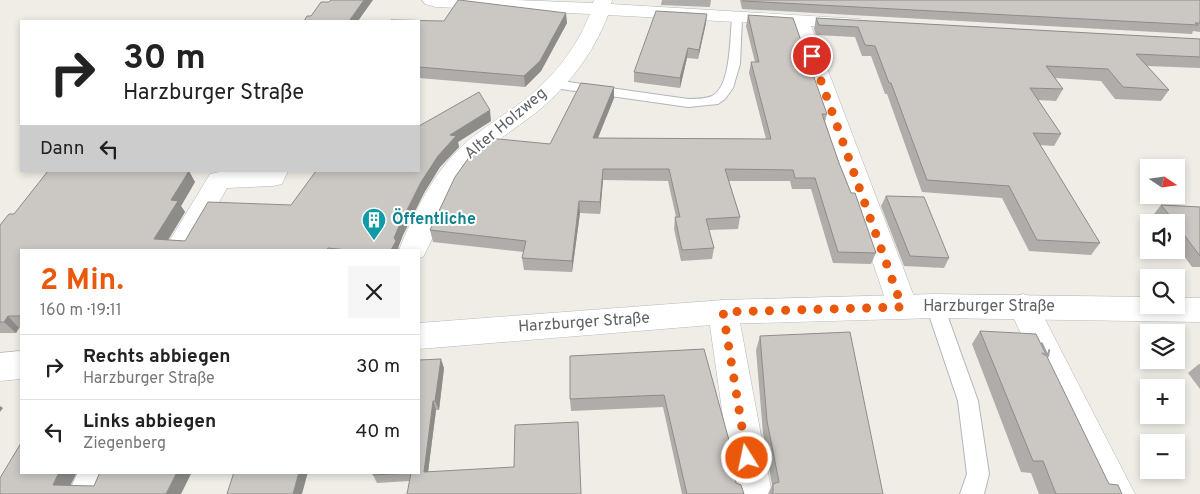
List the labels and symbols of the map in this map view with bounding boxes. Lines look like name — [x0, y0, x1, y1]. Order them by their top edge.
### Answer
pin — [791, 35, 833, 77]
street label: Alter Holzweg — [461, 84, 551, 164]
north arrow — [1140, 159, 1185, 204]
building icon: Öffentliche — [361, 207, 387, 241]
place label: Öffentliche — [392, 208, 476, 230]
street label: Harzburger Straße — [923, 297, 1055, 317]
street label: Harzburger Straße — [518, 308, 650, 338]
one-way arrow — [1041, 342, 1050, 357]
position arrow — [720, 431, 772, 483]

